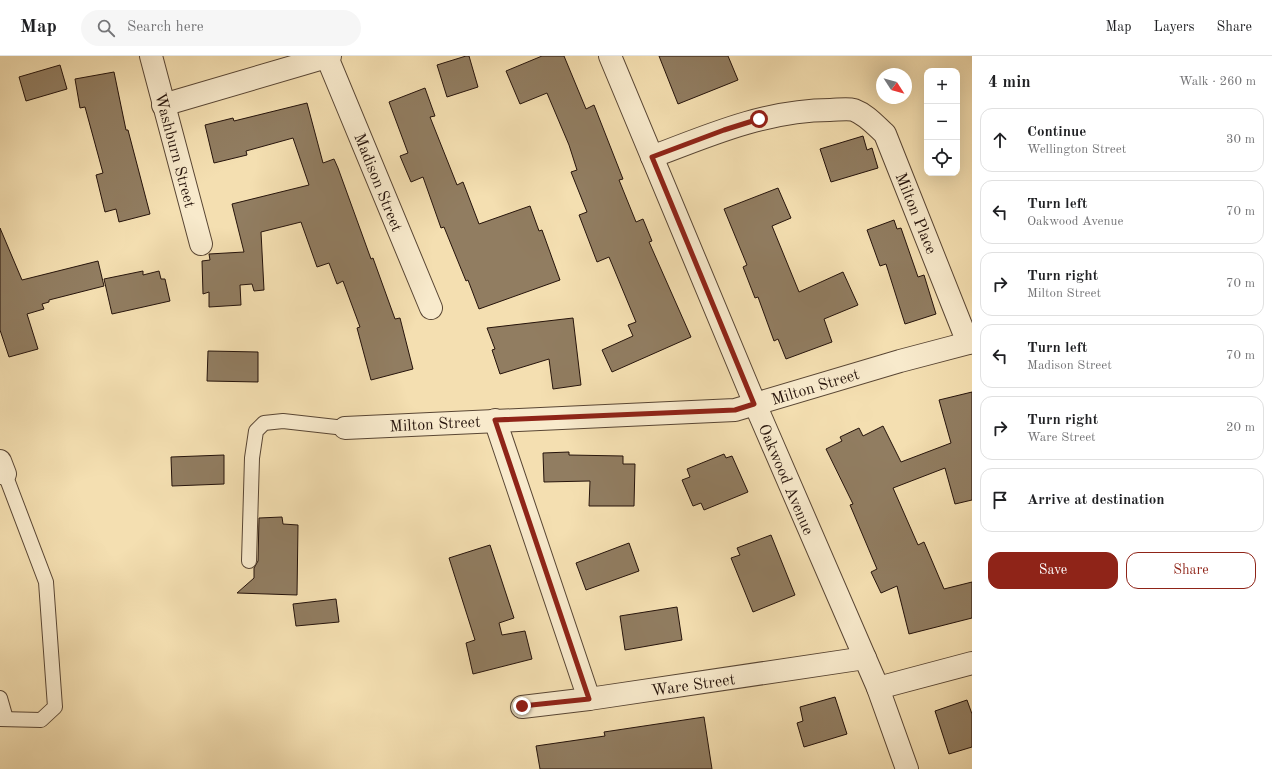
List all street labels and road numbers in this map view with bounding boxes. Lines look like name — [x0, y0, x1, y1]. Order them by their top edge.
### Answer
street label: Washburn Street — [151, 91, 197, 210]
street label: Madison Street — [350, 131, 404, 235]
street label: Milton Place — [892, 171, 939, 257]
street label: Milton Street — [770, 367, 862, 409]
street label: Milton Street — [389, 415, 481, 435]
street label: Oakwood Avenue — [755, 422, 816, 537]
street label: Ware Street — [650, 672, 737, 700]

